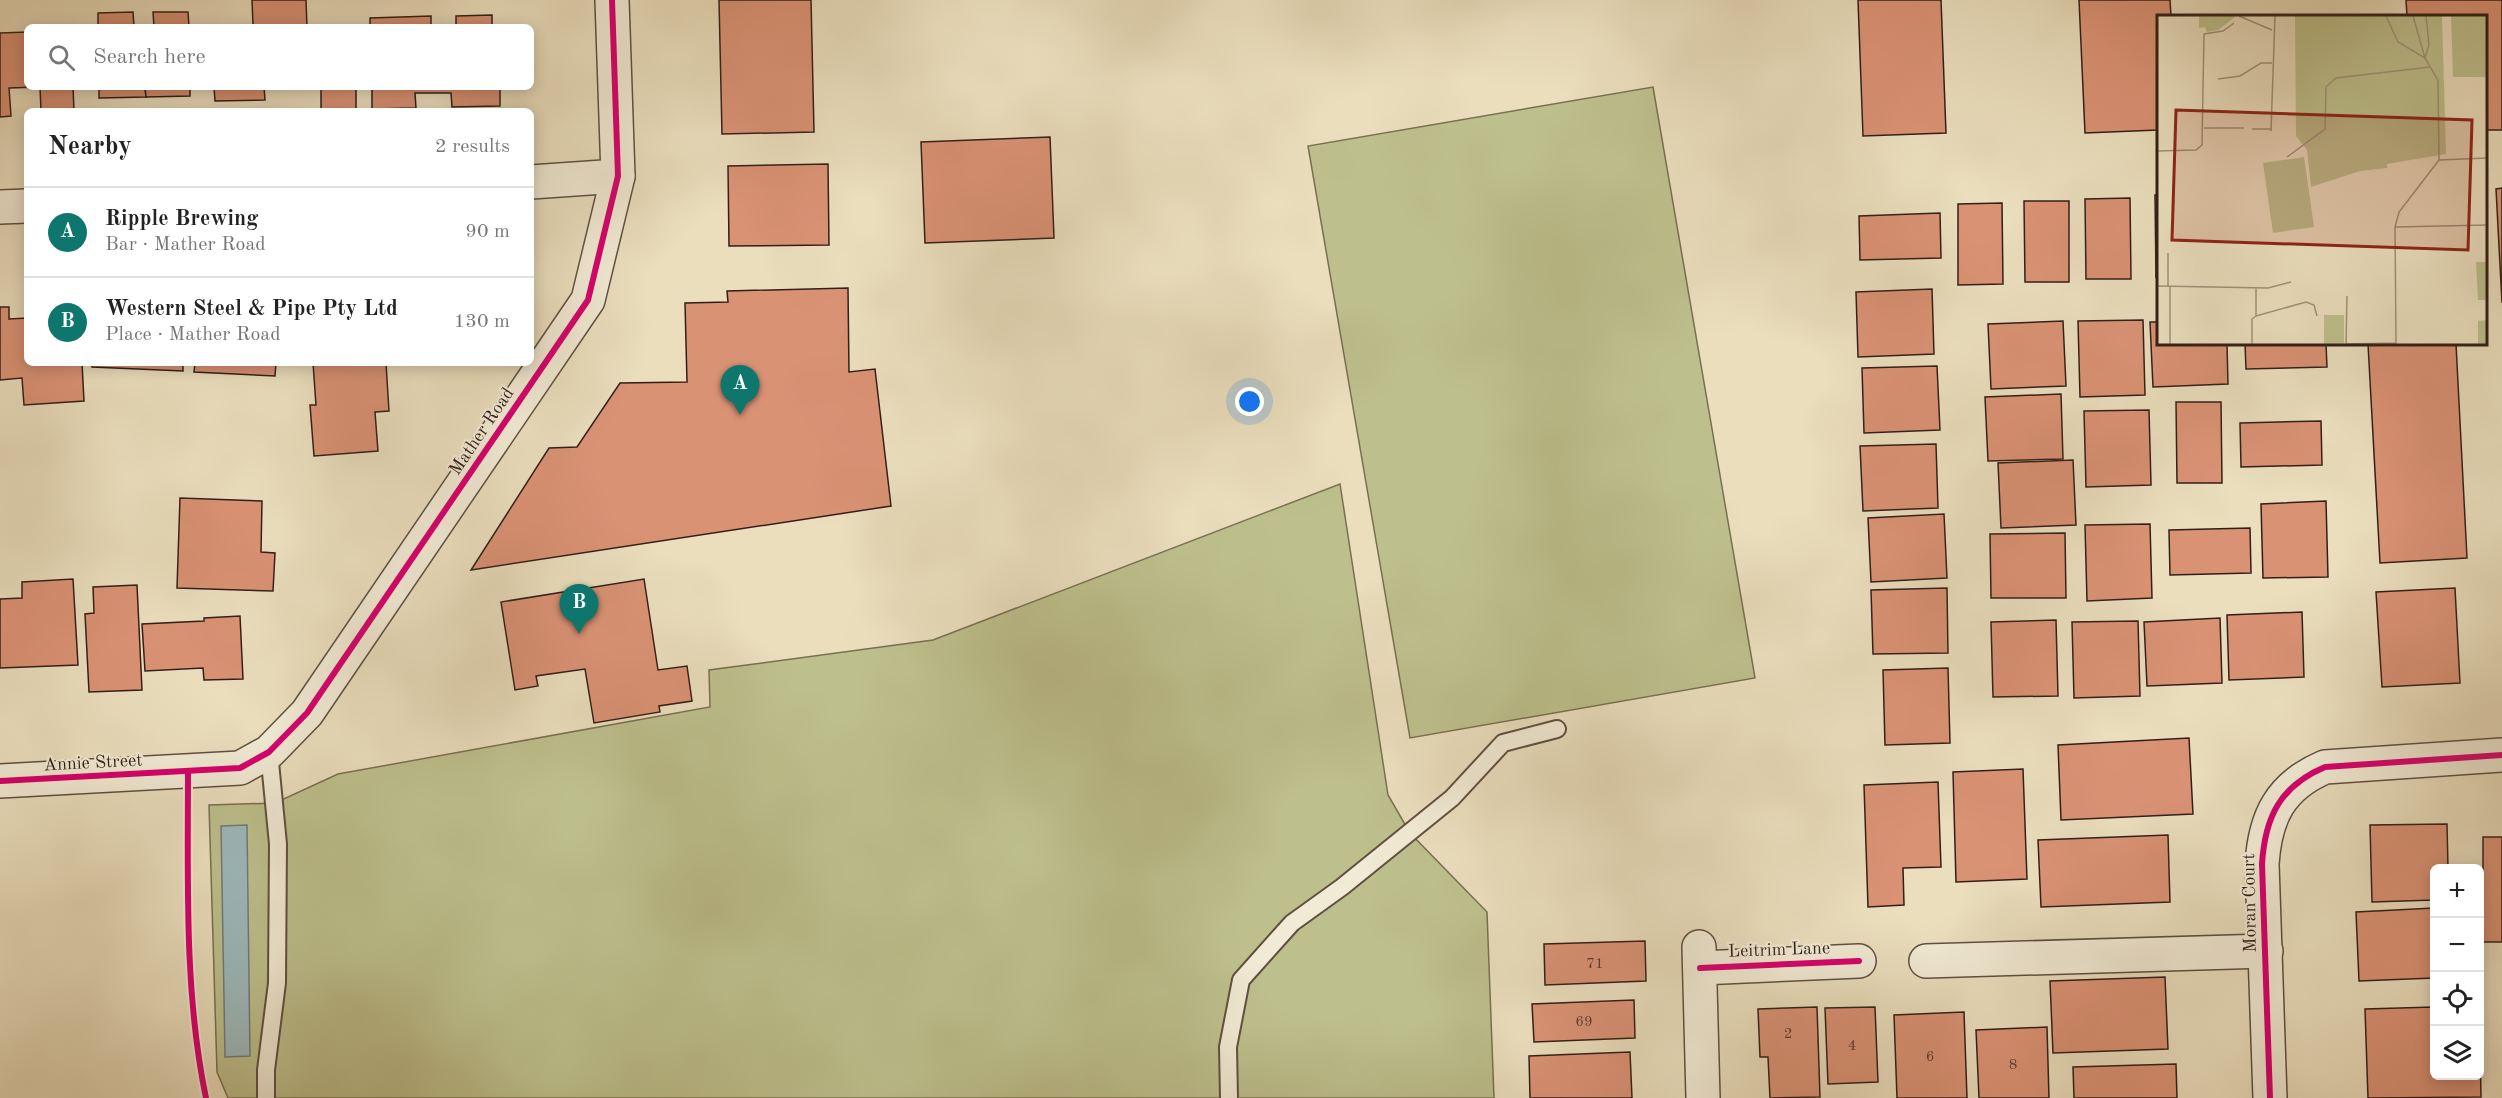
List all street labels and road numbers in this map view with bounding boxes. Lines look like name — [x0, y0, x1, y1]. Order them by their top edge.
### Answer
street label: Mather Road — [446, 385, 517, 478]
street label: Annie Street — [43, 751, 143, 775]
street label: Moran Court — [2240, 853, 2260, 953]
street label: Leitrim Lane — [1728, 939, 1830, 961]

